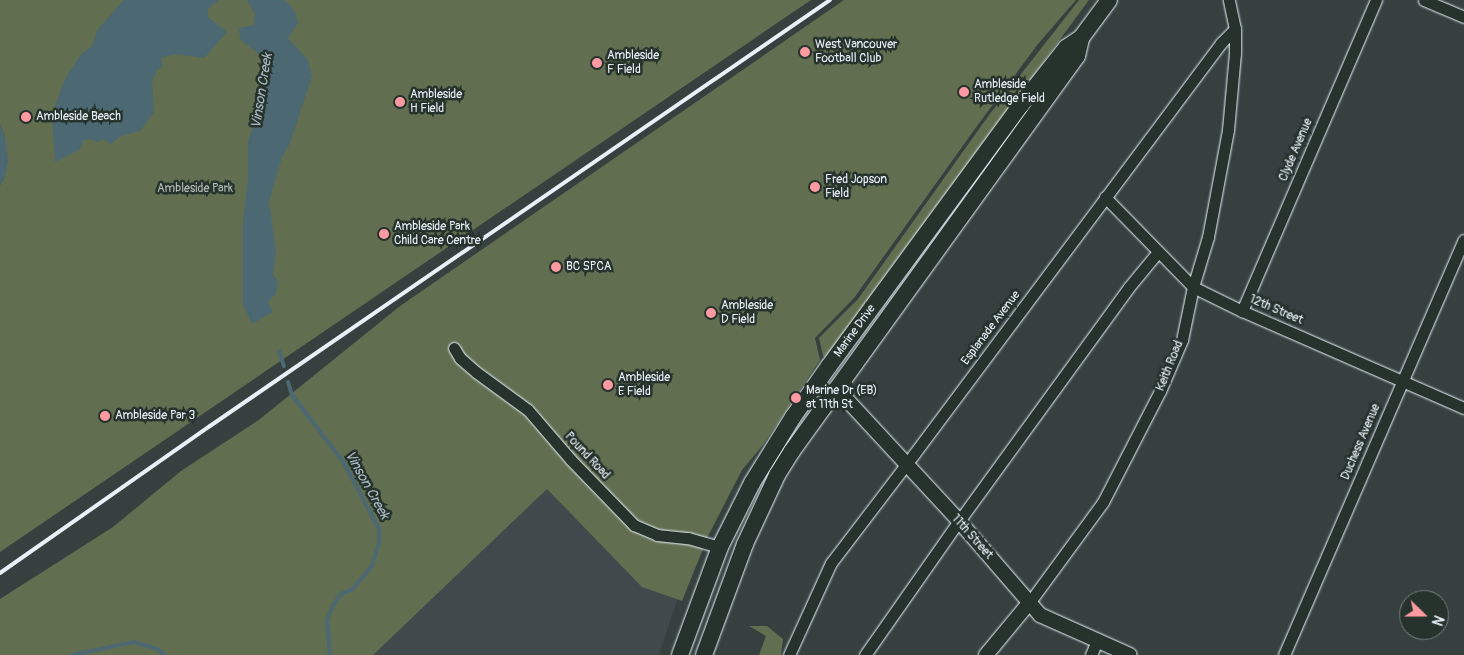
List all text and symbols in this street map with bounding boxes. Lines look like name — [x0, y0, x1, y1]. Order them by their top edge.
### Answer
place label: West Vancouver Football Club — [815, 38, 897, 66]
marker: West Vancouver Football Club — [799, 46, 811, 58]
place label: Ambleside F Field — [607, 49, 659, 77]
water label: Vinson Creek — [248, 52, 276, 130]
marker: Ambleside F Field — [591, 57, 603, 69]
place label: Ambleside Rutledge Field — [974, 78, 1045, 106]
marker: Ambleside Rutledge Field — [958, 86, 970, 98]
place label: Ambleside H Field — [410, 88, 462, 116]
marker: Ambleside H Field — [394, 96, 406, 108]
place label: Ambleside Beach — [36, 110, 121, 124]
marker: Ambleside Beach — [20, 111, 32, 123]
street label: Clyde Avenue — [1276, 116, 1316, 184]
place label: Fred Jopson Field — [825, 173, 887, 201]
marker: Fred Jopson Field — [809, 181, 821, 193]
park label: Ambleside Park — [157, 182, 233, 196]
place label: Ambleside Park Child Care Centre — [394, 220, 481, 248]
marker: Ambleside Park Child Care Centre — [378, 228, 390, 240]
place label: BC SPCA — [566, 260, 612, 274]
marker: BC SPCA — [550, 261, 562, 273]
street label: Esplanade Avenue — [958, 288, 1024, 368]
street label: 12th Street — [1247, 292, 1305, 328]
place label: Ambleside D Field — [721, 299, 773, 327]
street label: Marine Drive — [831, 302, 879, 360]
marker: Ambleside D Field — [705, 307, 717, 319]
street label: Keith Road — [1153, 339, 1187, 393]
place label: Ambleside E Field — [618, 371, 670, 399]
marker: Ambleside E Field — [602, 379, 614, 391]
place label: Marine Dr (EB) at 11th St — [806, 384, 877, 412]
marker: Marine Dr (EB) at 11th St — [790, 392, 802, 404]
street label: Duchess Avenue — [1339, 402, 1383, 482]
place label: Ambleside Par 3 — [115, 409, 195, 423]
marker: Ambleside Par 3 — [99, 410, 111, 422]
street label: Pound Road — [562, 429, 612, 483]
water label: Vinson Creek — [341, 448, 393, 522]
street label: 11th Street — [948, 512, 996, 562]
north arrow — [1399, 590, 1449, 640]
text: N — [1428, 613, 1447, 628]

